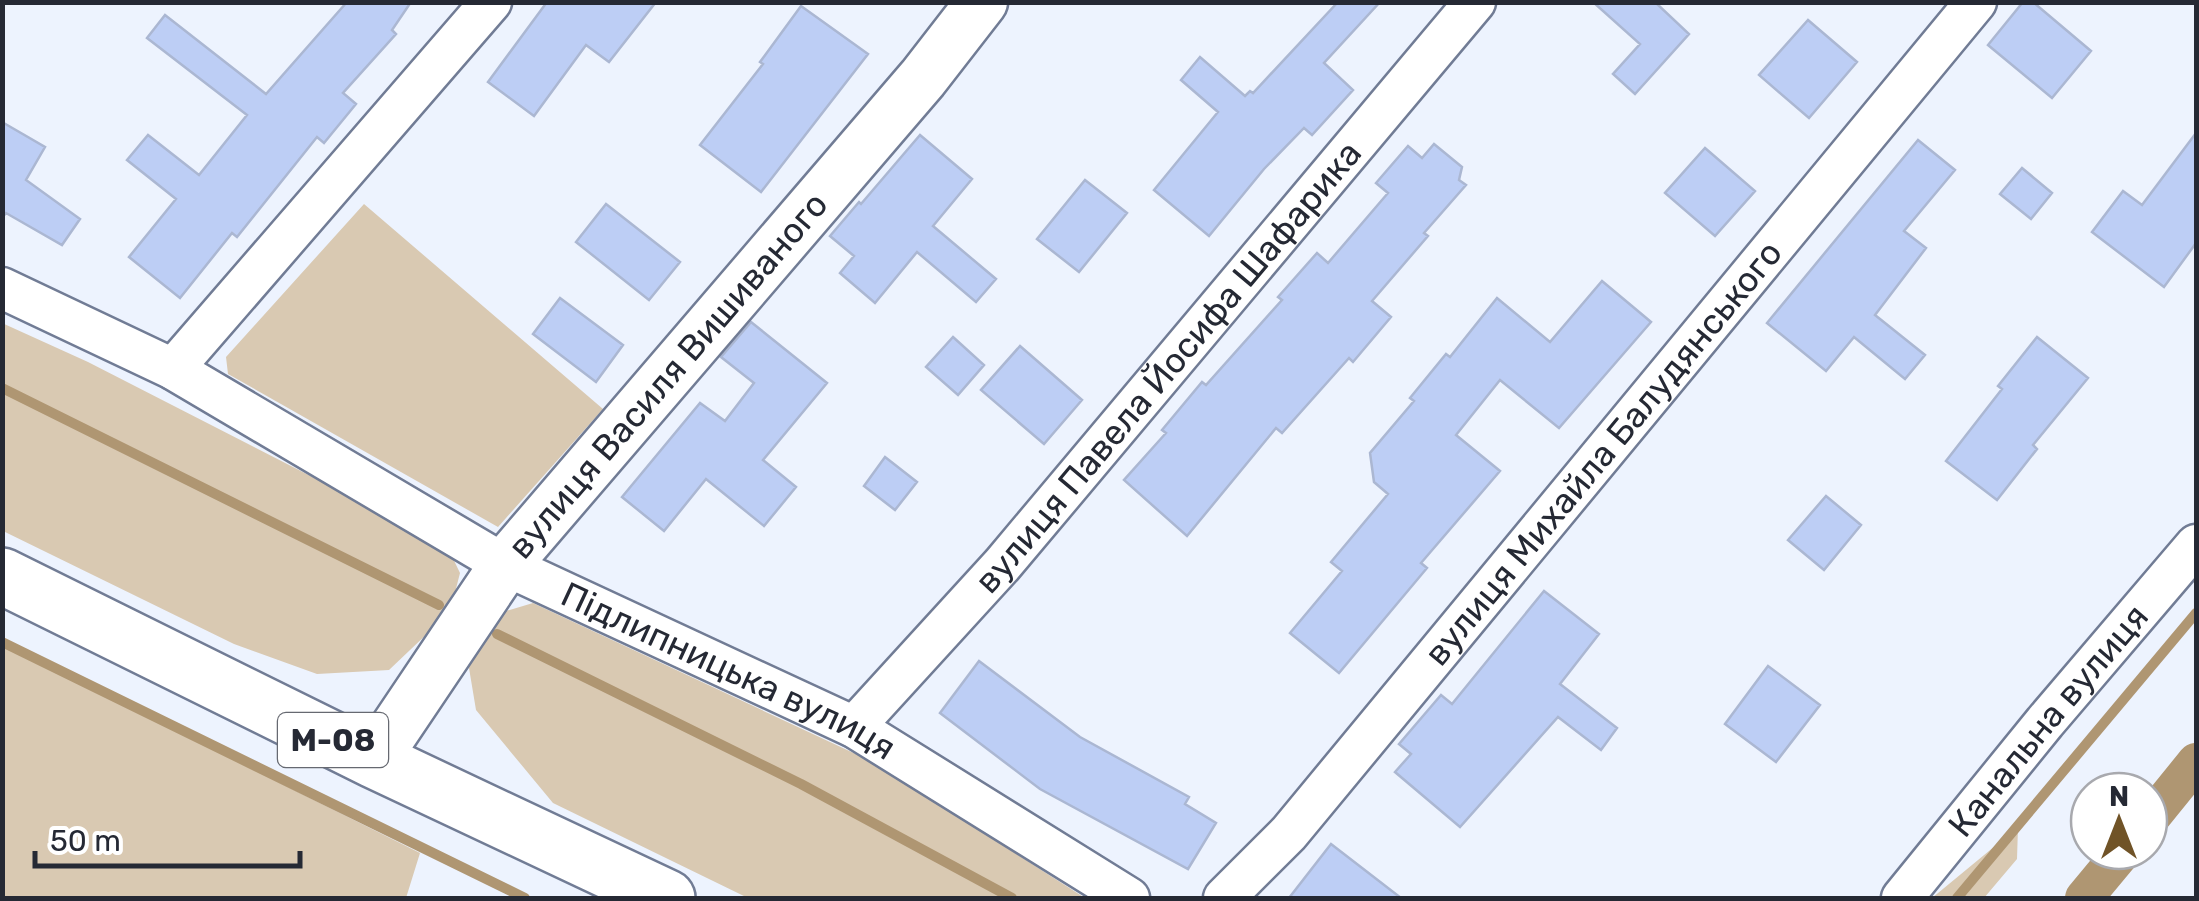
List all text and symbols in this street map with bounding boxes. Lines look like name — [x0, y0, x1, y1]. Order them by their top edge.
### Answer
street label: вулиця Павела Йосифа Шафарика — [966, 132, 1370, 602]
street label: вулиця Василя Вишиваного — [499, 184, 836, 567]
street label: вулиця Михайла Балудянського — [1416, 232, 1791, 674]
street label: Підлипницька вулиця — [555, 573, 903, 769]
street label: Канальна вулиця — [1939, 596, 2157, 845]
road number: М-08 — [278, 713, 388, 767]
north arrow — [2069, 771, 2169, 871]
text: N — [2109, 780, 2129, 813]
scale bar — [35, 806, 300, 868]
text: 50 m — [50, 823, 121, 859]

